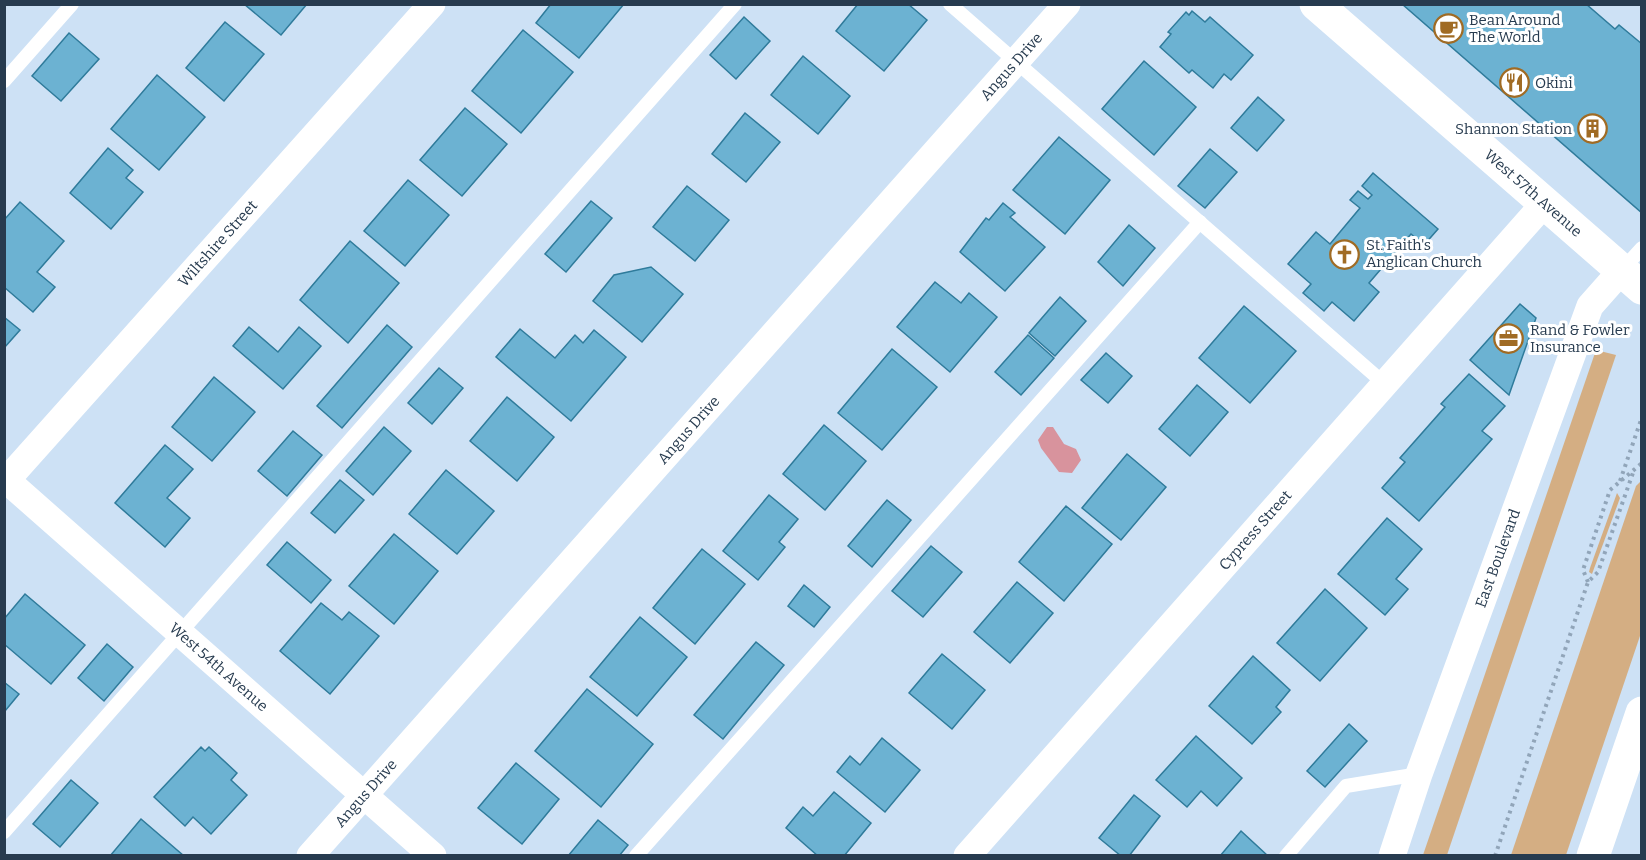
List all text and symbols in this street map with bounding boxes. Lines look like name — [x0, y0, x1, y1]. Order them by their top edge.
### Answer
place label: Bean Around The World — [1469, 11, 1560, 46]
cafe icon: Bean Around The World — [1432, 13, 1464, 45]
street label: Angus Drive — [977, 29, 1046, 104]
restaurant icon: Okini — [1498, 67, 1530, 99]
place label: Okini — [1535, 74, 1573, 92]
building icon: Shannon Station — [1577, 113, 1609, 145]
place label: Shannon Station — [1455, 120, 1573, 138]
street label: West 57th Avenue — [1481, 146, 1586, 241]
street label: Wiltshire Street — [175, 196, 262, 291]
place label: St. Faith's Anglican Church — [1366, 236, 1482, 271]
church icon: St. Faith's Anglican Church — [1329, 238, 1361, 270]
place label: Rand & Fowler Insurance — [1530, 321, 1630, 356]
office icon: Rand & Fowler Insurance — [1493, 323, 1525, 355]
street label: Angus Drive — [654, 392, 723, 468]
street label: Cypress Street — [1215, 486, 1296, 574]
street label: East Boulevard — [1472, 506, 1524, 610]
street label: West 54th Avenue — [166, 619, 272, 715]
street label: Angus Drive — [331, 756, 401, 831]

